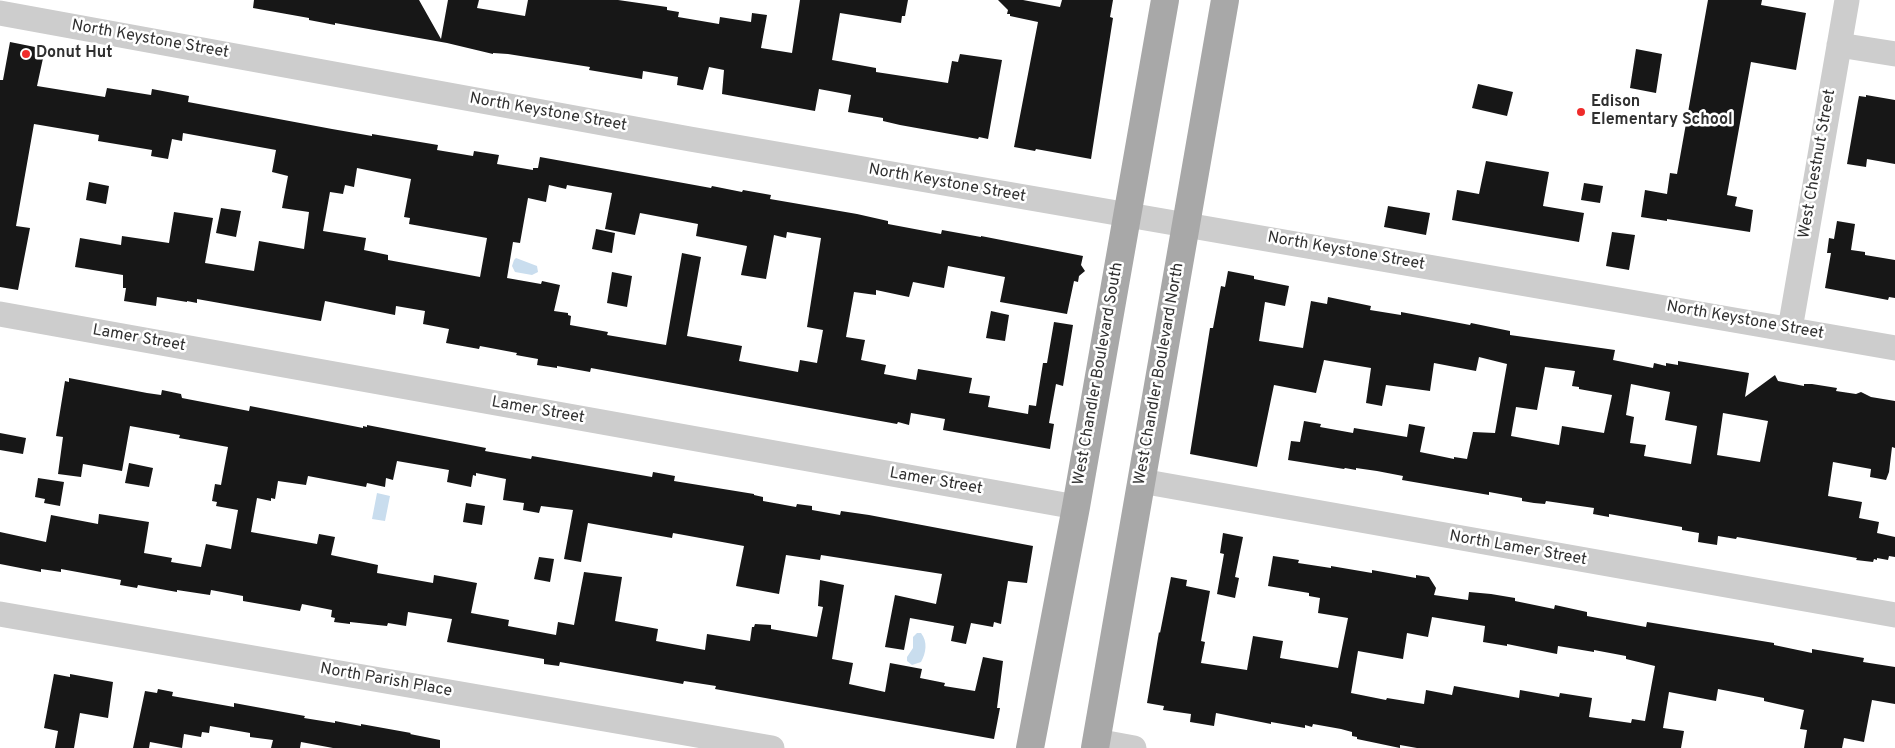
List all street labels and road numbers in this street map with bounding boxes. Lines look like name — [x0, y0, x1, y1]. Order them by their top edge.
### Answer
street label: North Keystone Street — [70, 17, 230, 63]
street label: West Chestnut Street — [1795, 88, 1841, 240]
street label: North Keystone Street — [468, 90, 628, 136]
street label: North Keystone Street — [867, 161, 1027, 207]
street label: North Keystone Street — [1266, 229, 1426, 275]
street label: West Chandler Boulevard South — [1070, 261, 1128, 487]
street label: West Chandler Boulevard North — [1131, 261, 1189, 487]
street label: North Keystone Street — [1665, 298, 1825, 344]
street label: Lamer Street — [91, 321, 187, 357]
street label: Lamer Street — [490, 393, 586, 429]
street label: Lamer Street — [888, 464, 984, 500]
street label: North Lamer Street — [1448, 527, 1588, 571]
street label: North Parish Place — [319, 660, 453, 702]

